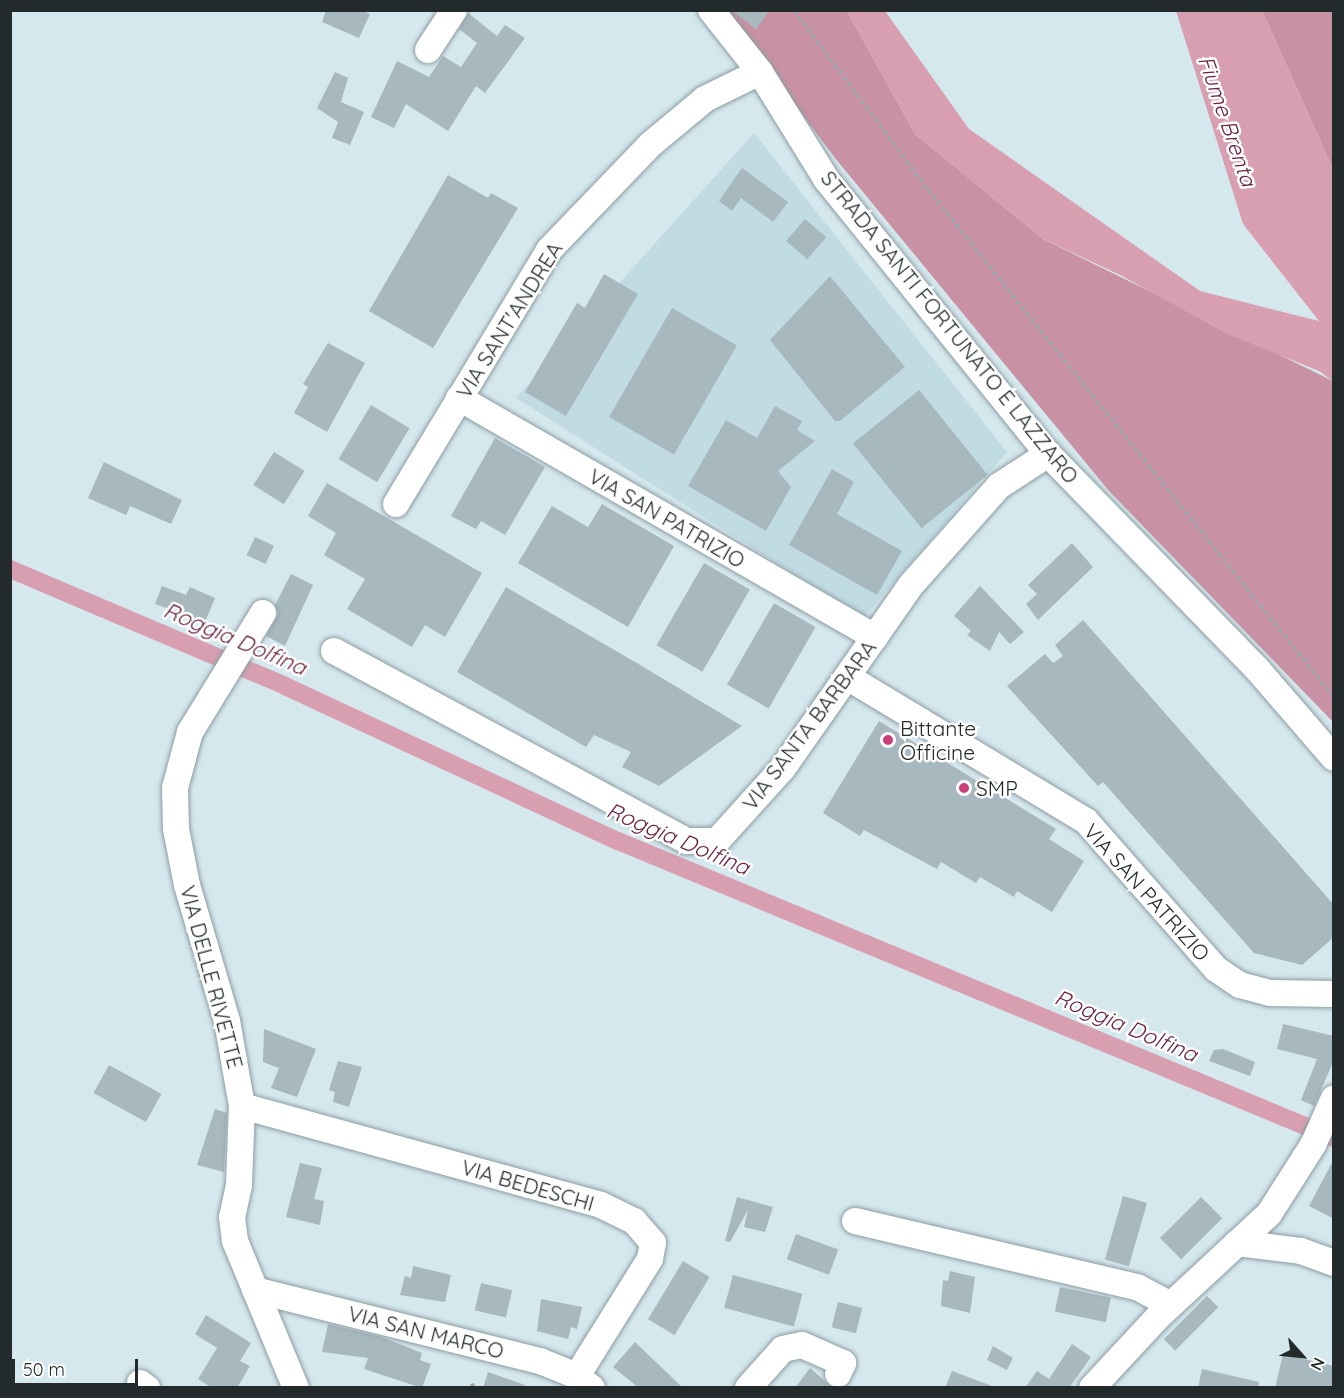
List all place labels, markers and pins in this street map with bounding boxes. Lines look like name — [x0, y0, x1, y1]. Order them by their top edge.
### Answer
place label: Bittante Officine — [900, 715, 976, 765]
marker: Bittante Officine — [881, 733, 895, 747]
place label: SMP — [976, 775, 1018, 801]
marker: SMP — [957, 781, 971, 795]

